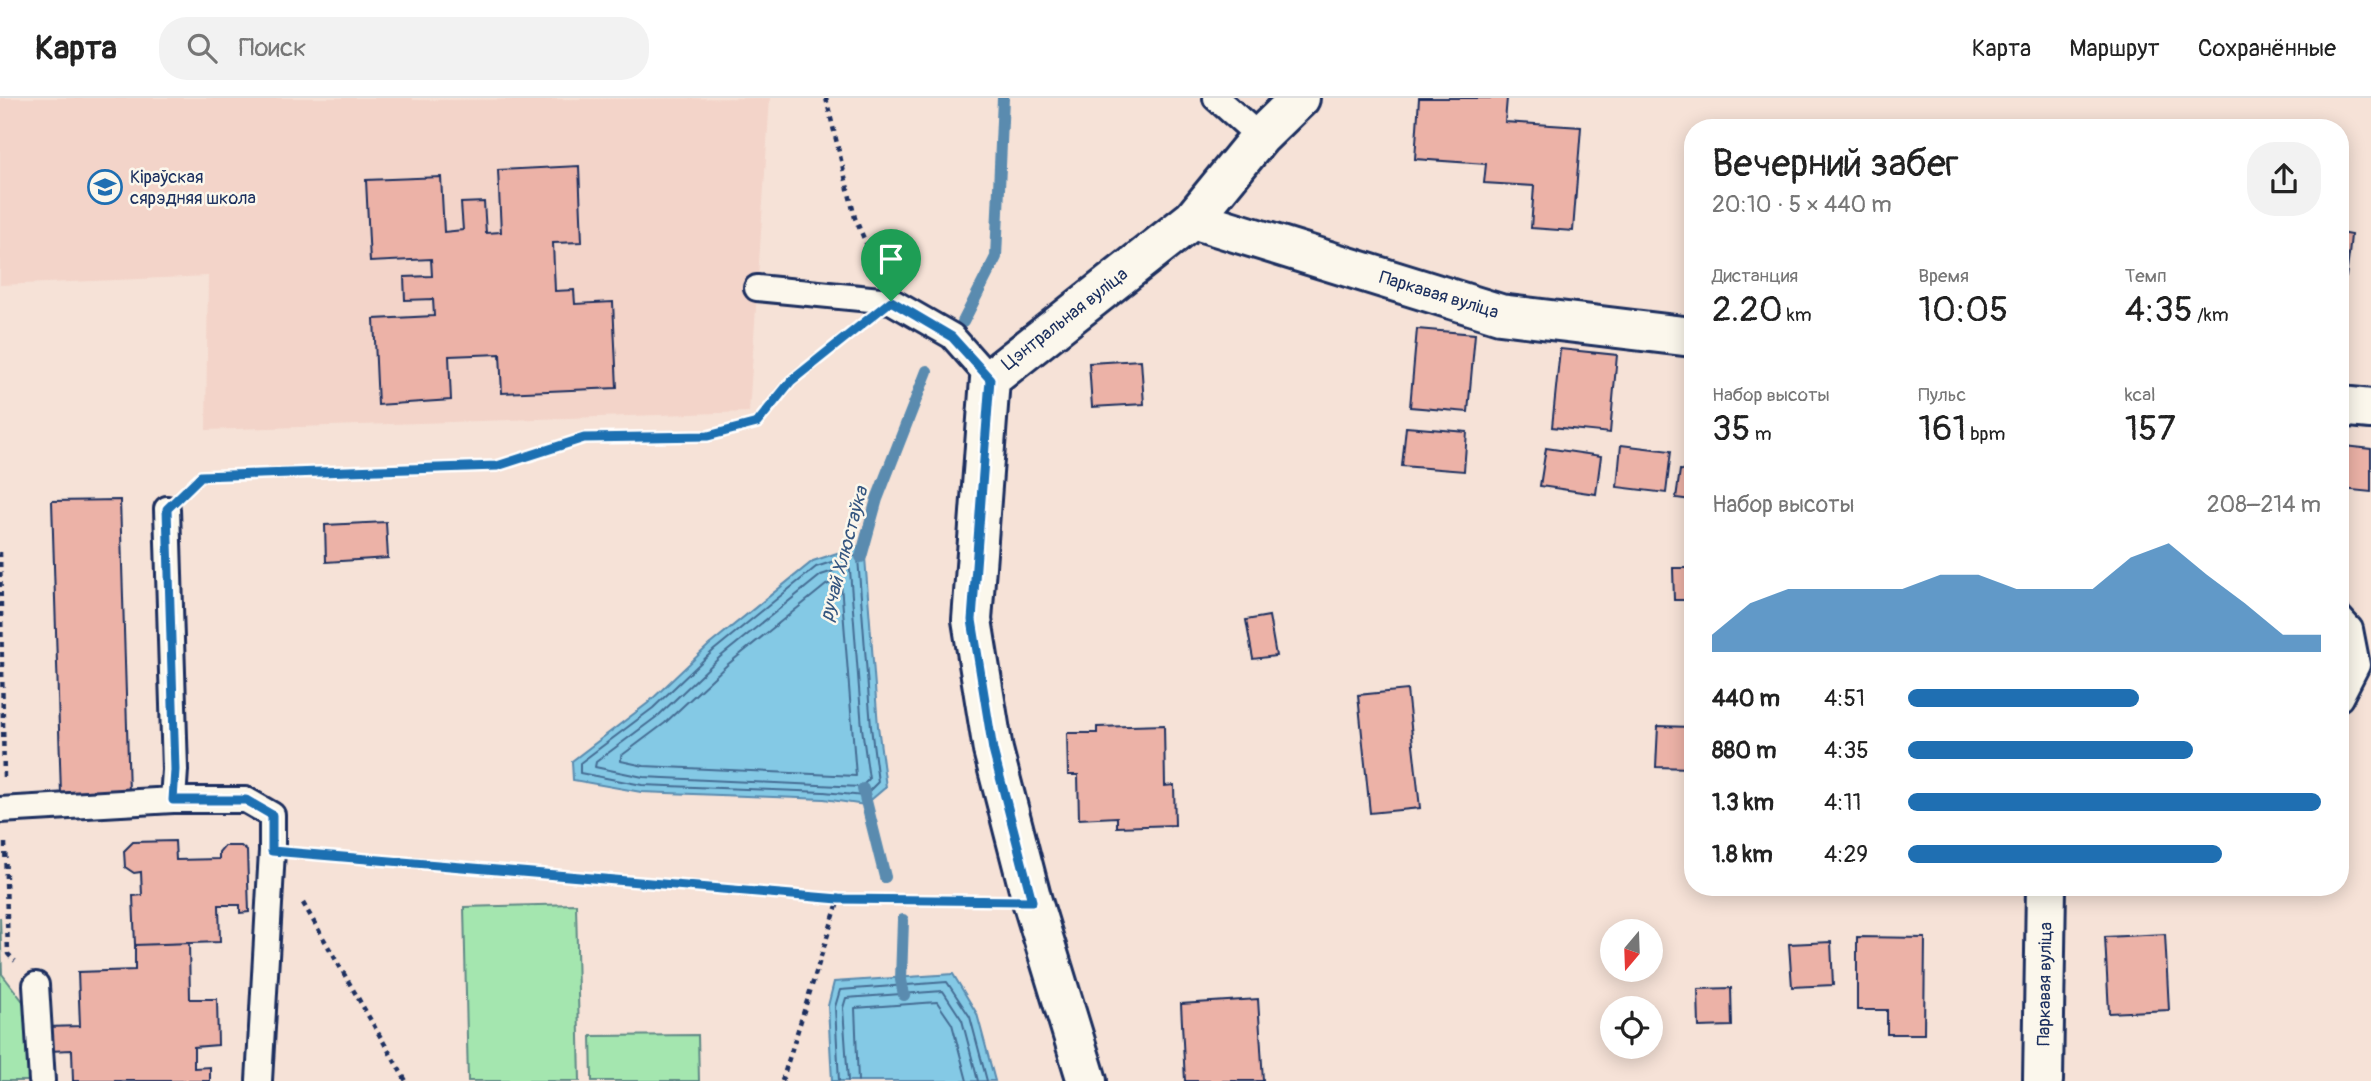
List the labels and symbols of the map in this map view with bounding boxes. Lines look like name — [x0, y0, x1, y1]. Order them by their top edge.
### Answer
place label: Кіраўская сярэдняя школа — [130, 166, 256, 210]
school or university icon: Кіраўская сярэдняя школа — [86, 168, 124, 206]
pin — [861, 229, 921, 301]
street label: Цэнтральная вуліца — [997, 263, 1133, 375]
street label: Паркавая вуліца — [1376, 266, 1502, 324]
water label: ручай Хлюстаўка — [815, 483, 874, 624]
north arrow — [1600, 919, 1662, 982]
street label: Паркавая вуліца — [2032, 922, 2058, 1046]

